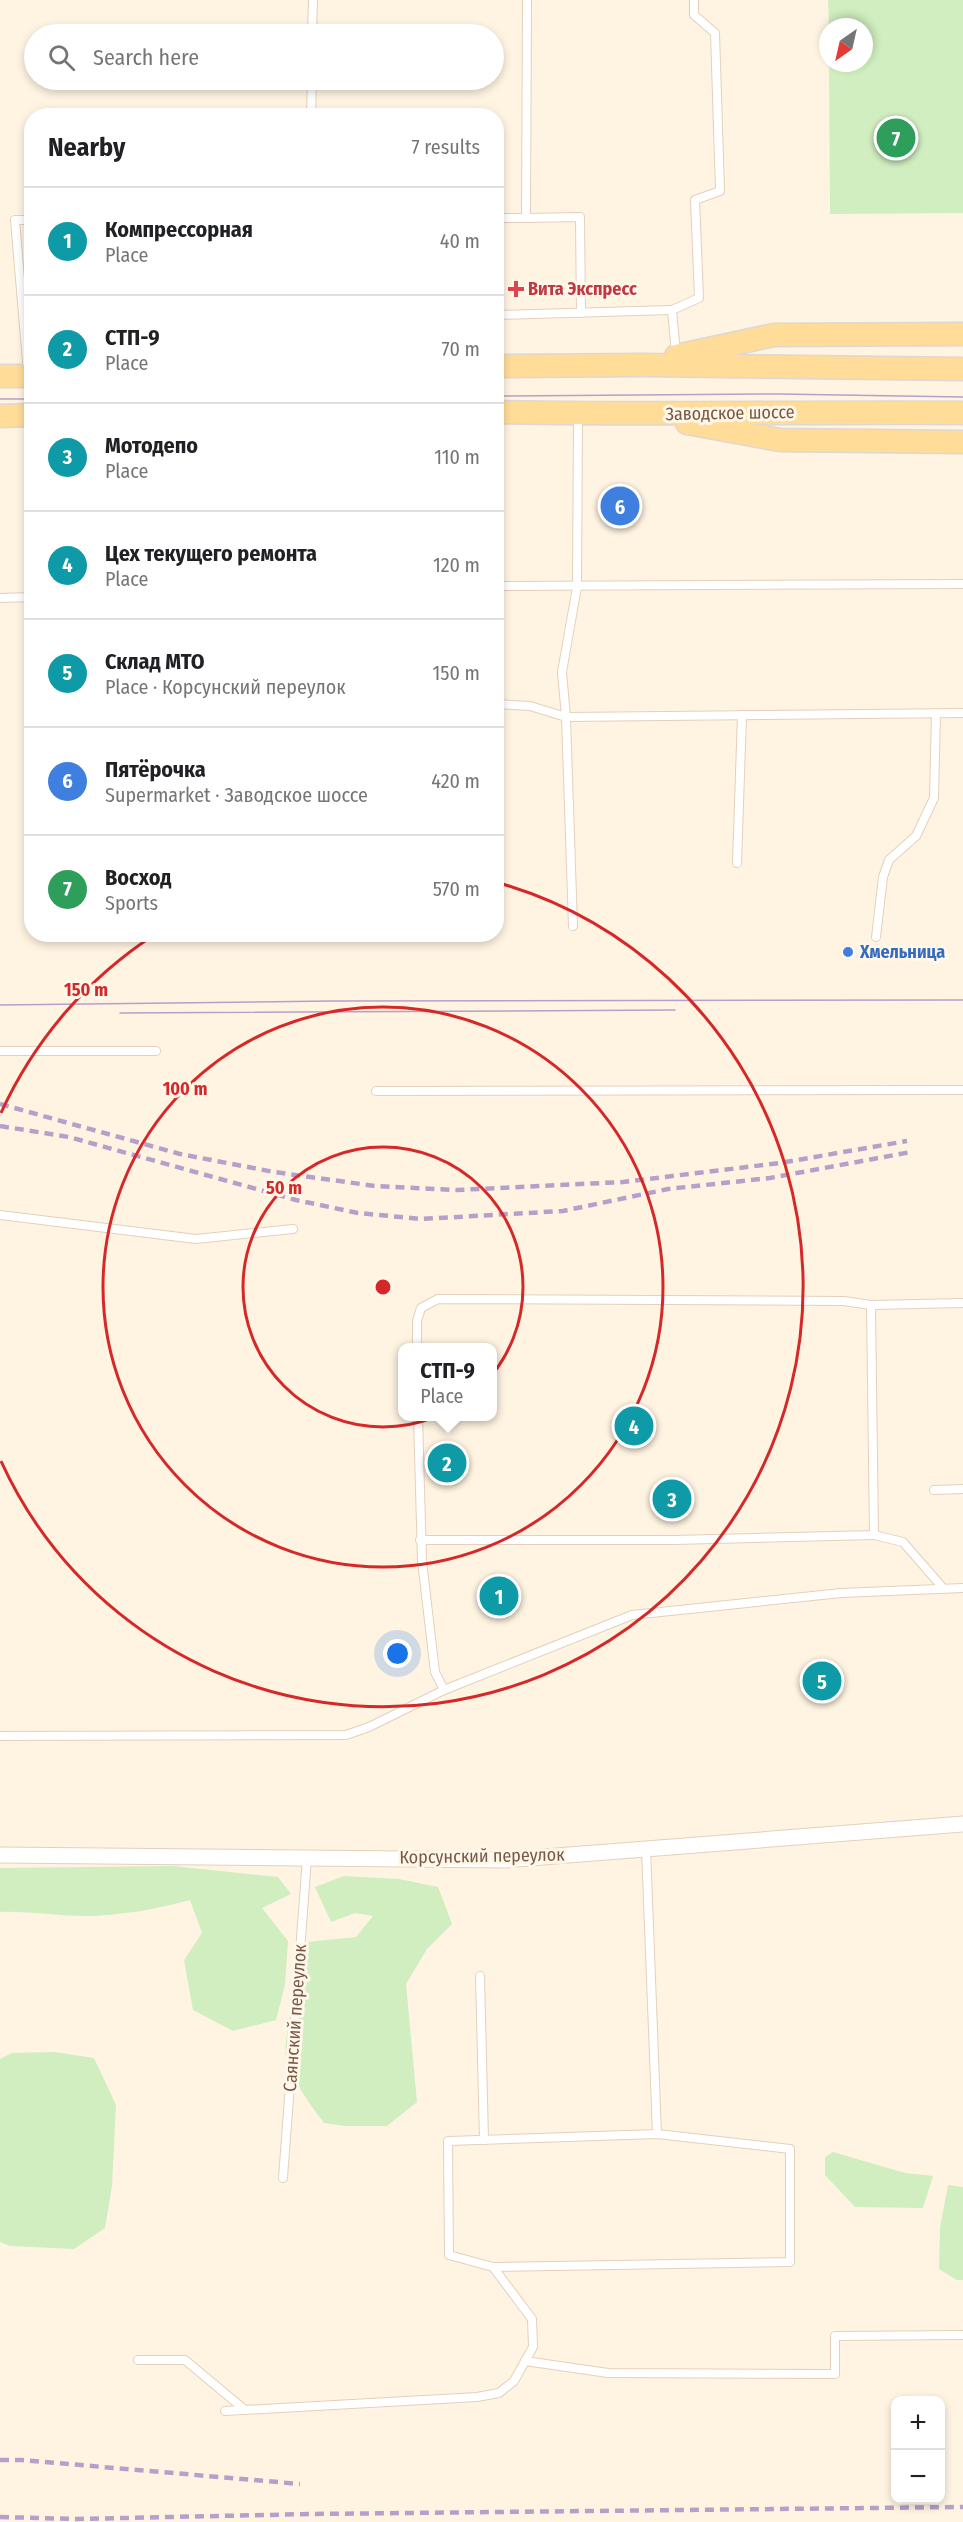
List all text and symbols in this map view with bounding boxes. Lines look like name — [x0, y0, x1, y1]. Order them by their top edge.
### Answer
north arrow — [819, 18, 873, 72]
search box — [24, 24, 504, 90]
icon: search — [45, 41, 78, 74]
text: Search here — [93, 44, 199, 71]
pin: 7 — [876, 116, 916, 160]
text: Nearby — [48, 132, 125, 163]
text: 7 results — [412, 135, 480, 159]
text: Компрессорная — [105, 216, 253, 243]
text: 1 — [63, 229, 72, 253]
text: 40 m — [440, 229, 480, 253]
text: Place — [105, 243, 148, 267]
place label: Вита Экспресс — [528, 278, 637, 300]
marker: Вита Экспресс — [509, 282, 523, 296]
text: СТП-9 — [105, 324, 160, 351]
text: 2 — [63, 337, 72, 361]
text: 70 m — [442, 337, 480, 361]
text: Place — [105, 351, 148, 375]
street label: Заводское шоссе — [665, 401, 795, 425]
text: Мотодепо — [105, 432, 198, 459]
text: 3 — [63, 445, 72, 469]
text: 110 m — [434, 445, 480, 469]
text: Place — [105, 459, 148, 483]
pin: 6 — [600, 484, 640, 528]
text: Цех текущего ремонта — [105, 540, 317, 567]
text: 4 — [62, 553, 73, 577]
text: 120 m — [433, 553, 480, 577]
text: Place — [105, 567, 148, 591]
text: Склад МТО — [105, 648, 205, 675]
text: 5 — [63, 661, 72, 685]
text: 150 m — [433, 661, 480, 685]
text: Place · Корсунский переулок — [105, 675, 346, 699]
text: Пятёрочка — [105, 756, 206, 783]
text: 6 — [62, 769, 73, 793]
text: 420 m — [431, 769, 480, 793]
text: Supermarket · Заводское шоссе — [105, 783, 368, 807]
text: Восход — [105, 864, 171, 891]
text: 7 — [63, 877, 72, 901]
text: 570 m — [433, 877, 480, 901]
text: Sports — [105, 891, 158, 915]
place label: Хмельница — [859, 941, 945, 963]
marker: Хмельница — [841, 945, 855, 959]
text: 150 m — [64, 979, 108, 1001]
text: 100 m — [163, 1078, 207, 1100]
text: 50 m — [266, 1177, 302, 1199]
centre of rings — [373, 1277, 393, 1297]
popup — [398, 1343, 497, 1421]
text: СТП-9 — [420, 1357, 475, 1384]
text: Place — [420, 1384, 463, 1408]
pin: 4 — [614, 1404, 654, 1448]
pin: 2 — [428, 1440, 466, 1486]
pin: 3 — [652, 1476, 692, 1522]
pin: 1 — [480, 1574, 518, 1618]
your location — [383, 1639, 412, 1668]
pin: 5 — [802, 1658, 842, 1704]
street label: Корсунский переулок — [399, 1844, 565, 1868]
street label: Саянский переулок — [279, 1943, 311, 2093]
map controls — [891, 2396, 945, 2504]
button: + — [891, 2396, 945, 2450]
button: − — [891, 2450, 945, 2504]

